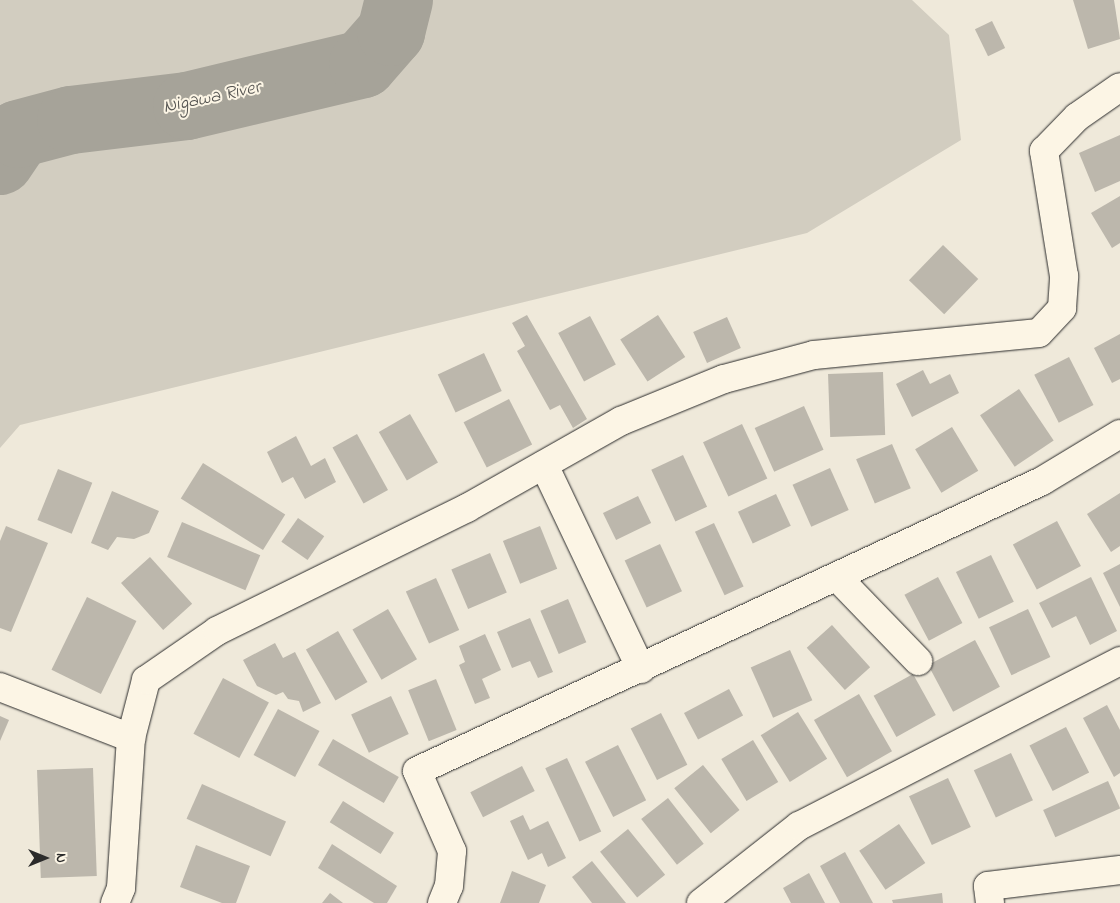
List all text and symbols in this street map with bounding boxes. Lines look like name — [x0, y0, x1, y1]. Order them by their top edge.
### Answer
water label: Nigawa River — [161, 77, 263, 119]
north arrow — [20, 833, 70, 883]
text: N — [50, 853, 71, 863]

